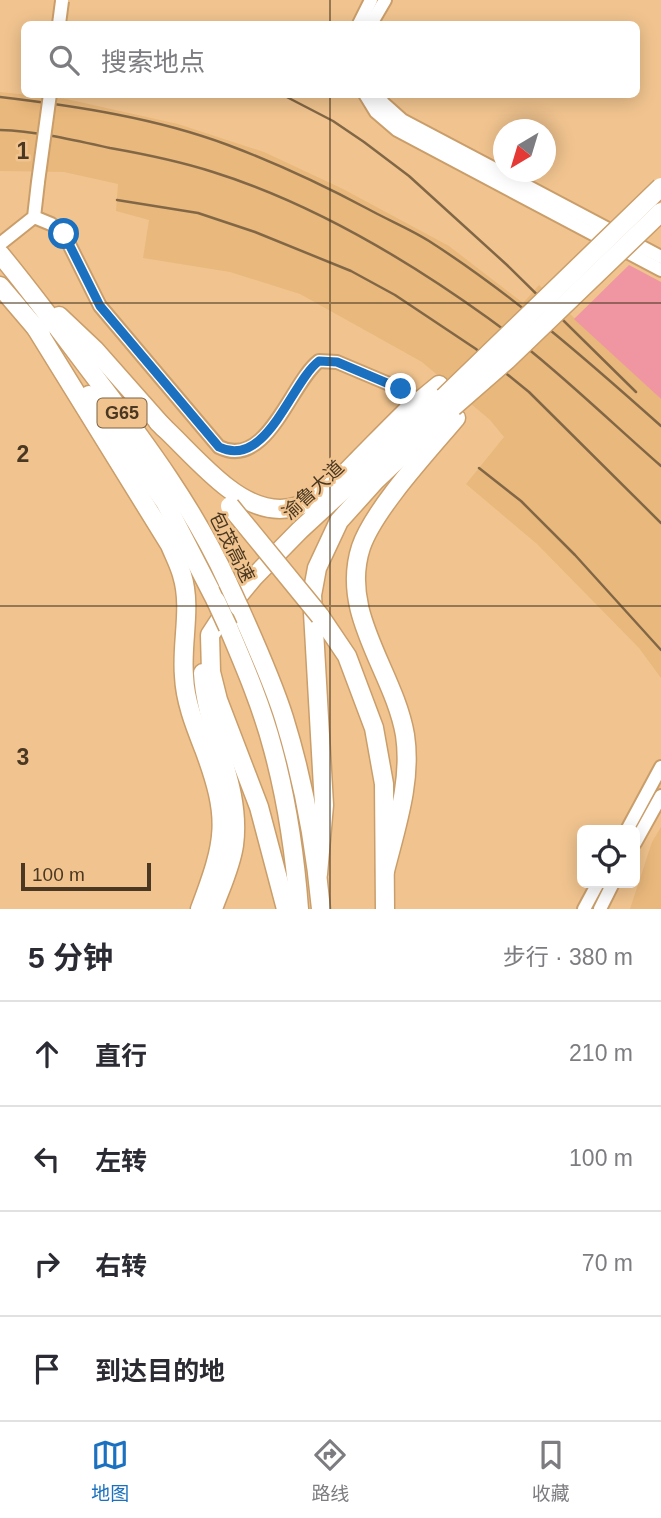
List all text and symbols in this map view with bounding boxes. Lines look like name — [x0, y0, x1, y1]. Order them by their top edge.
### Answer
search box — [21, 21, 640, 98]
icon: search — [45, 41, 83, 79]
text: 搜索地点 — [101, 47, 205, 77]
north arrow — [493, 119, 556, 182]
text: 1 — [17, 138, 30, 164]
route start — [48, 218, 79, 249]
route end — [385, 373, 416, 404]
road number: G65 — [97, 398, 146, 428]
text: 2 — [17, 441, 29, 467]
street label: 渝鲁大道 — [278, 456, 348, 524]
street label: 包茂高速 — [205, 508, 259, 586]
text: 3 — [17, 744, 29, 770]
map controls — [577, 825, 640, 888]
button: locate — [577, 825, 640, 888]
scale bar — [21, 860, 150, 892]
text: 100 m — [32, 864, 85, 885]
text: 5 分钟 — [28, 941, 113, 974]
text: 步行 · 380 m — [503, 944, 633, 970]
icon: ahead — [28, 1035, 66, 1073]
text: 210 m — [569, 1040, 633, 1066]
text: 直行 — [95, 1041, 147, 1071]
icon: left — [28, 1140, 66, 1178]
text: 100 m — [569, 1145, 633, 1171]
text: 左转 — [95, 1146, 147, 1176]
icon: right — [28, 1245, 66, 1283]
text: 70 m — [582, 1250, 633, 1276]
text: 右转 — [95, 1251, 147, 1281]
icon: arrive — [28, 1350, 66, 1388]
text: 到达目的地 — [95, 1356, 225, 1386]
tab: 地图 — [91, 1436, 129, 1505]
tab: 路线 — [311, 1436, 350, 1505]
tab: 收藏 — [532, 1436, 570, 1505]

